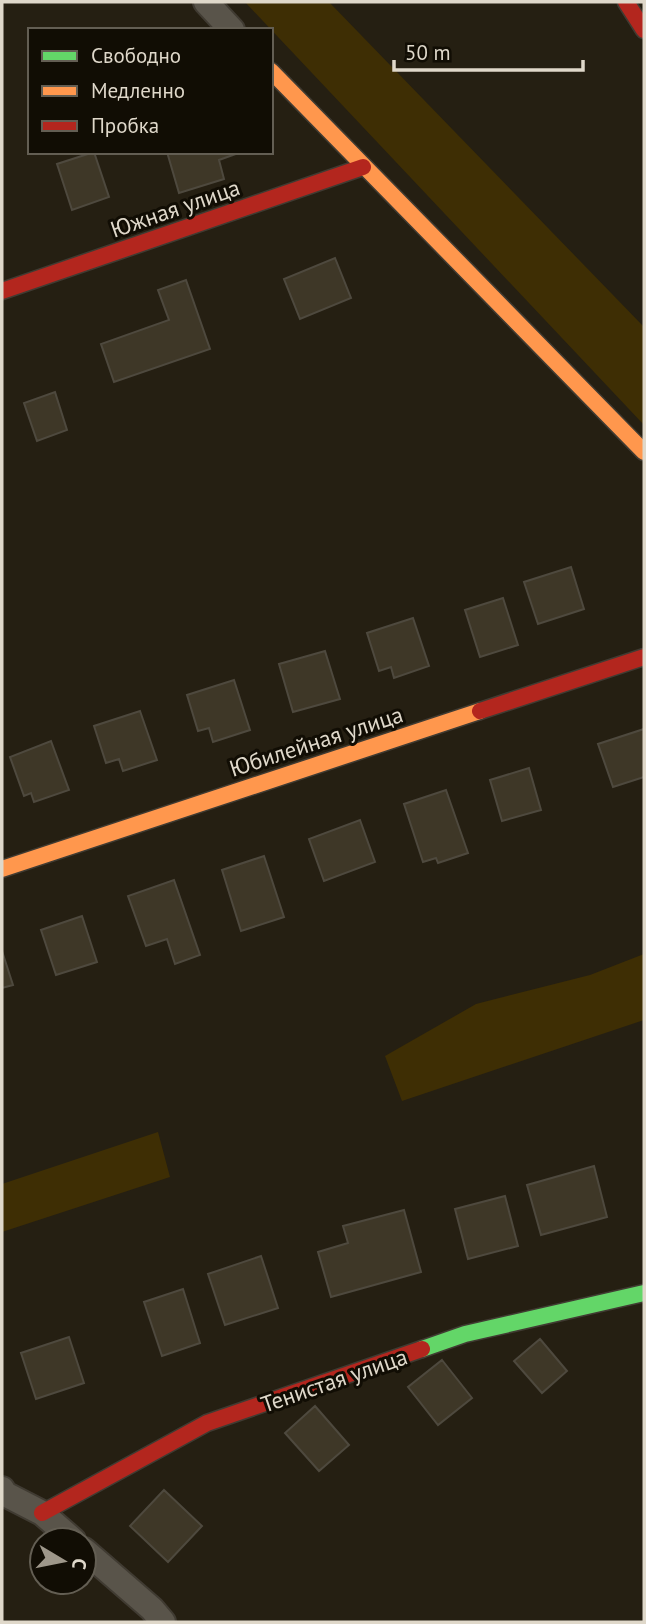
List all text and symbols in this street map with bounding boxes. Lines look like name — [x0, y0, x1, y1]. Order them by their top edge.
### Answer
legend — [28, 28, 273, 154]
scale bar — [394, 28, 583, 72]
text: 50 m — [405, 39, 451, 66]
text: Свободно — [91, 42, 181, 69]
text: Медленно — [91, 77, 185, 104]
text: Пробка — [91, 112, 159, 139]
street label: Южная улица — [106, 172, 244, 244]
street label: Юбилейная улица — [226, 699, 406, 783]
street label: Тенистая улица — [257, 1341, 411, 1419]
north arrow — [28, 1526, 98, 1596]
text: С — [67, 1557, 92, 1572]

